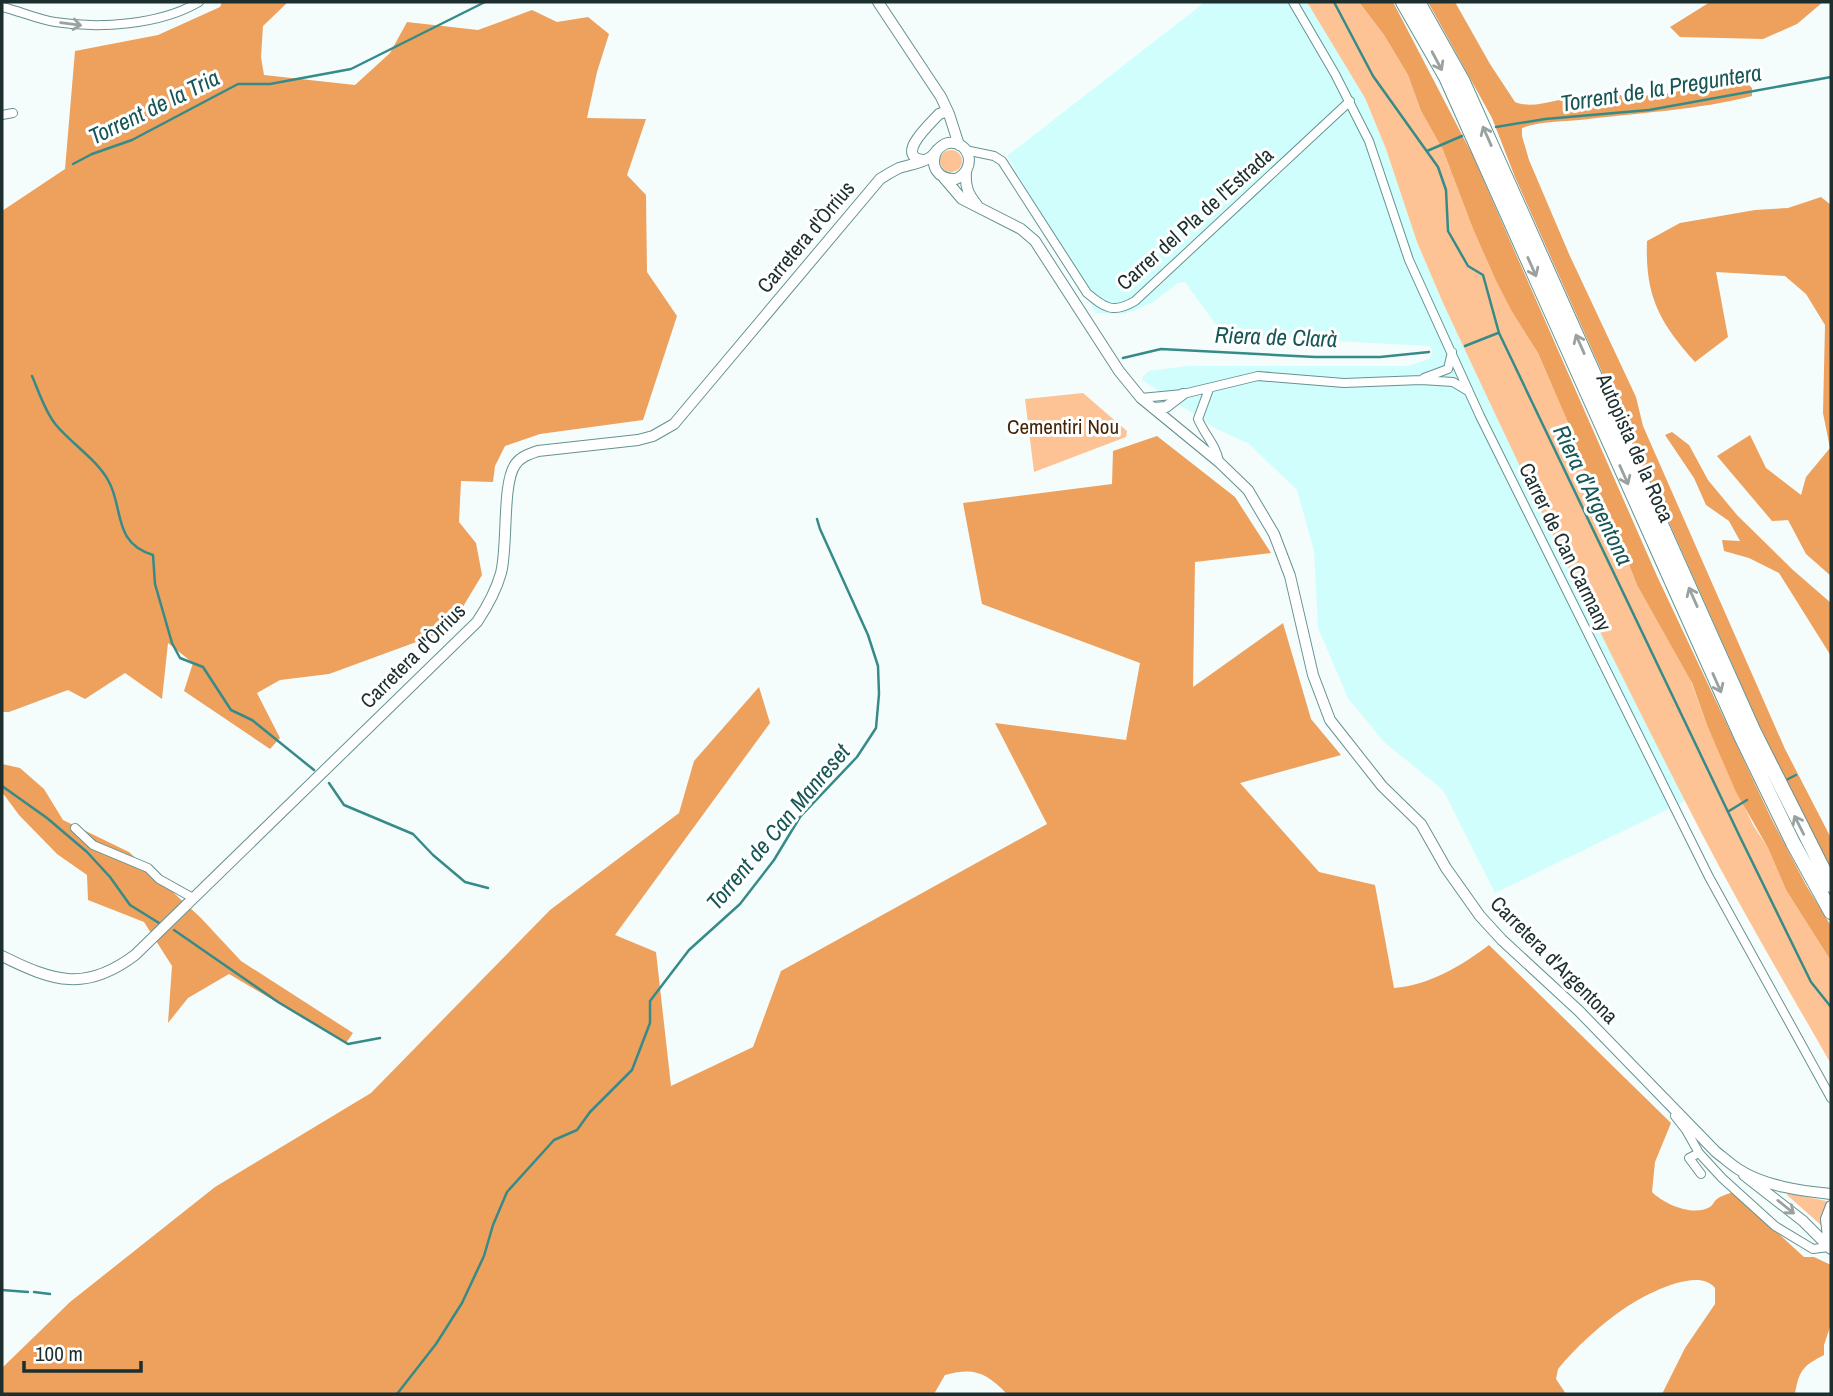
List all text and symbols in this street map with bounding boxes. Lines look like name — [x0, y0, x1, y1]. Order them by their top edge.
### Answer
one-way arrow — [59, 17, 81, 30]
one-way arrow — [1430, 50, 1444, 70]
water label: Torrent de la Preguntera — [1558, 56, 1764, 119]
water label: Torrent de la Tria — [83, 62, 224, 152]
one-way arrow — [1480, 126, 1493, 147]
street label: Carrer del Pla de l'Estrada — [1110, 140, 1280, 297]
street label: Carretera d'Òrrius — [750, 174, 861, 299]
one-way arrow — [1526, 256, 1539, 278]
water label: Riera de Clarà — [1214, 319, 1338, 354]
one-way arrow — [1573, 334, 1586, 355]
street label: Autopista de la Roca — [1589, 368, 1681, 527]
park label: Cementiri Nou — [1007, 412, 1119, 441]
water label: Riera d'Argentona — [1546, 419, 1641, 570]
street label: Carrer de Can Carmany — [1512, 458, 1619, 636]
one-way arrow — [1618, 464, 1631, 485]
one-way arrow — [1686, 586, 1699, 608]
street label: Carretera d'Òrrius — [354, 597, 472, 715]
one-way arrow — [1711, 672, 1724, 693]
water label: Torrent de Can Manreset — [699, 736, 857, 916]
one-way arrow — [1792, 815, 1805, 836]
street label: Carretera d'Argentona — [1484, 889, 1625, 1030]
one-way arrow — [1776, 1199, 1794, 1215]
scale bar — [24, 1330, 142, 1374]
text: 100 m — [35, 1339, 83, 1368]

